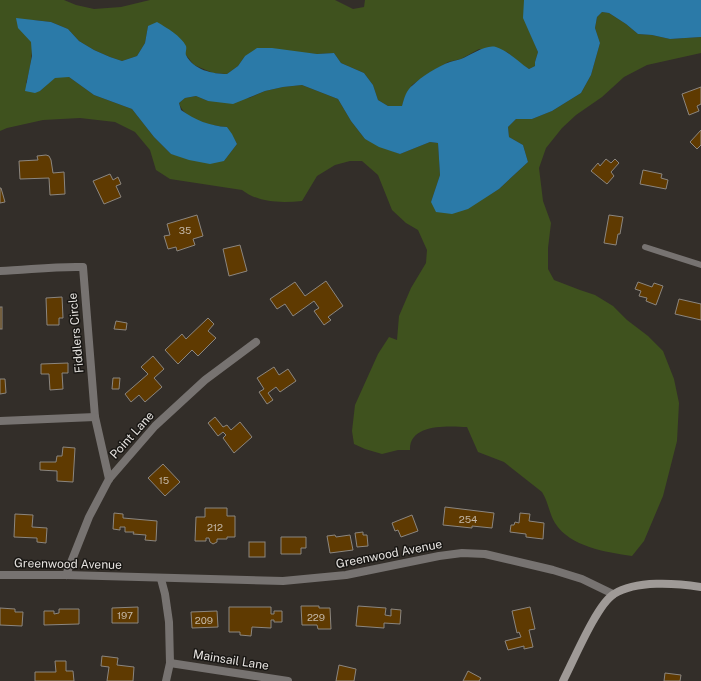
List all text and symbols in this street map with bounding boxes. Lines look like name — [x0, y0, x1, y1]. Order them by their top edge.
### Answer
house number: 35 — [179, 224, 191, 236]
street label: Fiddlers Circle — [65, 292, 86, 374]
street label: Point Lane — [107, 408, 157, 462]
house number: 15 — [159, 474, 169, 486]
house number: 254 — [459, 513, 477, 525]
house number: 212 — [207, 521, 223, 533]
street label: Greenwood Avenue — [335, 537, 443, 571]
street label: Greenwood Avenue — [14, 556, 122, 572]
house number: 197 — [117, 609, 133, 621]
house number: 229 — [307, 611, 325, 623]
house number: 209 — [195, 614, 213, 626]
street label: Mainsail Lane — [192, 647, 270, 673]

